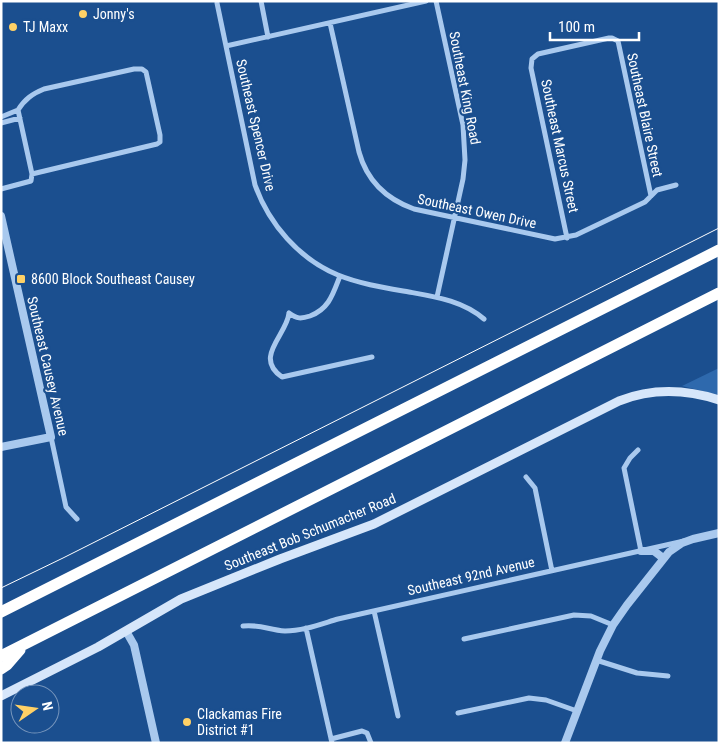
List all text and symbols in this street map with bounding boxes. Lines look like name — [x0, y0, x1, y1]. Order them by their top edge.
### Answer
place label: Jonny's — [93, 6, 135, 22]
marker: Jonny's — [77, 8, 89, 20]
scale bar — [550, 10, 639, 42]
text: 100 m — [558, 18, 595, 36]
place label: TJ Maxx — [23, 19, 68, 35]
marker: TJ Maxx — [7, 21, 19, 33]
street label: Southeast King Road — [446, 30, 484, 146]
street label: Southeast Blaire Street — [624, 51, 666, 179]
street label: Southeast Spencer Drive — [233, 57, 279, 193]
street label: Southeast Marcus Street — [538, 78, 582, 214]
street label: Southeast Owen Drive — [416, 191, 538, 231]
place label: 8600 Block Southeast Causey — [31, 271, 195, 287]
marker: 8600 Block Southeast Causey — [15, 273, 27, 285]
street label: Southeast Causey Avenue — [24, 295, 72, 438]
street label: Southeast Bob Schumacher Road — [222, 490, 398, 574]
street label: Southeast 92nd Avenue — [406, 553, 537, 598]
north arrow — [10, 684, 60, 734]
text: N — [39, 700, 56, 712]
place label: Clackamas Fire District #1 — [197, 706, 282, 738]
marker: Clackamas Fire District #1 — [181, 716, 193, 728]

